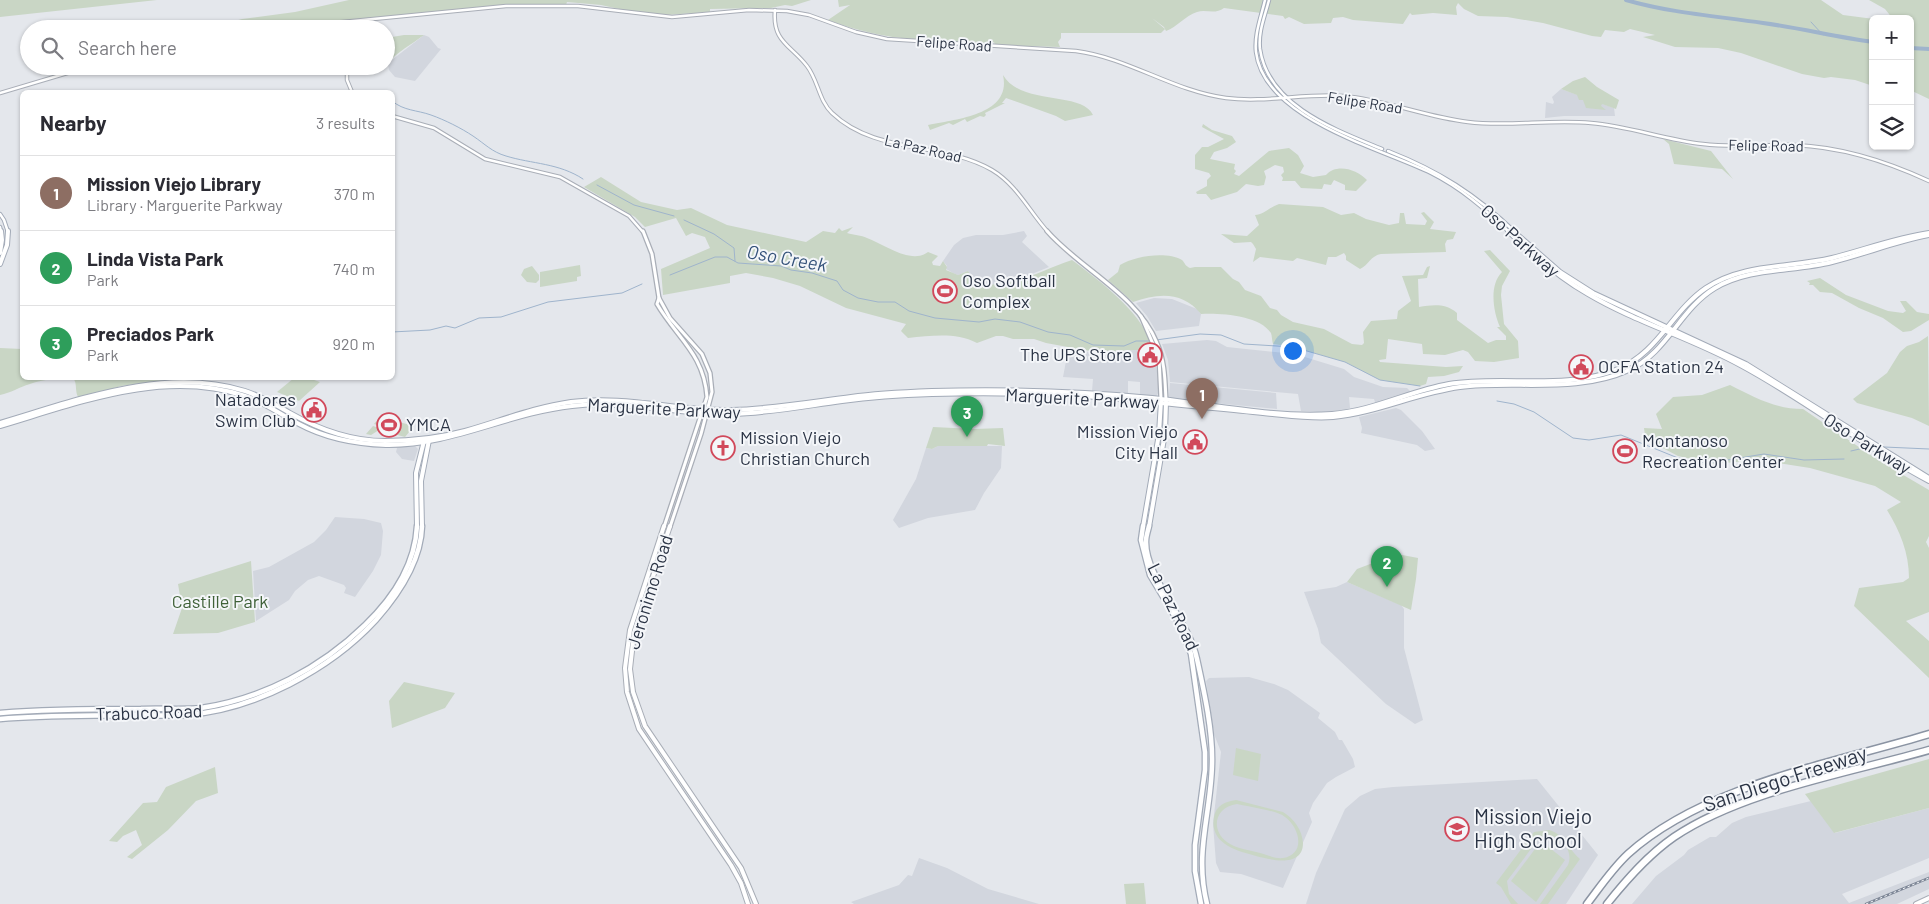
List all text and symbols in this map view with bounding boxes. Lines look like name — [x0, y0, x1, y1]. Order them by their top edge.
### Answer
map controls — [1869, 15, 1914, 150]
button: + — [1869, 15, 1914, 60]
search box — [20, 20, 395, 75]
street label: Felipe Road — [916, 31, 992, 55]
icon: search — [38, 34, 66, 62]
text: Search here — [78, 36, 177, 59]
button: − — [1869, 60, 1914, 105]
street label: Felipe Road — [1326, 87, 1404, 117]
button: layers — [1869, 105, 1914, 150]
text: Nearby — [40, 110, 106, 135]
text: 3 results — [316, 113, 375, 132]
street label: La Paz Road — [883, 130, 964, 166]
street label: Felipe Road — [1728, 135, 1804, 155]
text: Mission Viejo Library — [87, 172, 261, 195]
text: 1 — [53, 184, 59, 203]
text: 370 m — [334, 184, 375, 203]
text: Library · Marguerite Parkway — [87, 195, 283, 214]
street label: Oso Parkway — [1477, 199, 1565, 281]
water label: Oso Creek — [745, 239, 830, 276]
text: Linda Vista Park — [87, 247, 224, 270]
text: 2 — [52, 259, 60, 278]
text: 740 m — [333, 259, 375, 278]
place label: Oso Softball Complex — [962, 269, 1056, 312]
text: Park — [87, 270, 118, 289]
sports icon: Oso Softball Complex — [932, 278, 958, 304]
text: Preciados Park — [87, 322, 214, 345]
text: 3 — [52, 334, 60, 353]
text: 920 m — [333, 334, 375, 353]
your location — [1280, 338, 1306, 364]
public building icon: The UPS Store — [1137, 342, 1163, 368]
place label: The UPS Store — [1020, 343, 1132, 365]
text: Park — [87, 345, 118, 364]
public building icon: OCFA Station 24 — [1568, 354, 1594, 380]
place label: OCFA Station 24 — [1598, 355, 1724, 377]
pin: 1 — [1186, 378, 1218, 419]
street label: Marguerite Parkway — [1005, 383, 1159, 413]
place label: Natadores Swim Club — [215, 388, 296, 431]
street label: Marguerite Parkway — [587, 393, 741, 423]
pin: 3 — [951, 396, 983, 437]
public building icon: Natadores Swim Club — [301, 397, 327, 423]
street label: Oso Parkway — [1820, 408, 1915, 479]
sports icon: YMCA — [376, 412, 402, 438]
place label: YMCA — [406, 413, 451, 435]
place label: Mission Viejo City Hall — [1077, 420, 1178, 463]
place label: Mission Viejo Christian Church — [740, 426, 870, 469]
public building icon: Mission Viejo City Hall — [1182, 429, 1208, 455]
place label: Montanoso Recreation Center — [1642, 429, 1784, 472]
church icon: Mission Viejo Christian Church — [710, 435, 736, 461]
sports icon: Montanoso Recreation Center — [1612, 438, 1638, 464]
street label: Jeronimo Road — [621, 532, 677, 652]
pin: 2 — [1371, 546, 1403, 587]
street label: La Paz Road — [1143, 559, 1204, 654]
park label: Castille Park — [172, 590, 268, 612]
street label: Trabuco Road — [95, 699, 203, 725]
street label: San Diego Freeway — [1699, 739, 1870, 816]
place label: Mission Viejo High School — [1474, 803, 1592, 852]
school or university icon: Mission Viejo High School — [1444, 816, 1470, 842]

